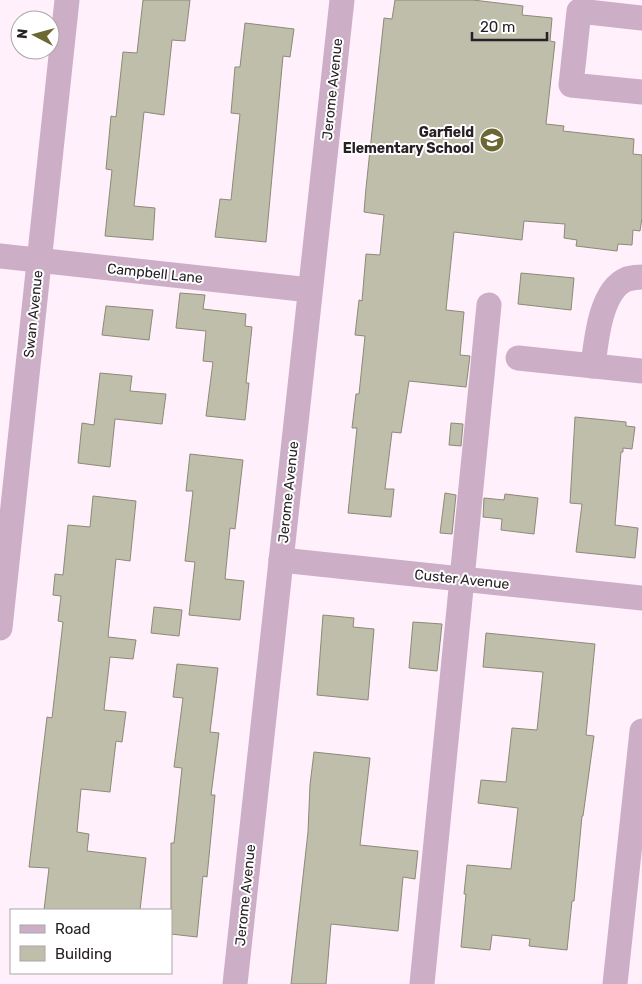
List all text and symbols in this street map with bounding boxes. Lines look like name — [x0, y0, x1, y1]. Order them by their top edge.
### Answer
north arrow — [10, 10, 60, 60]
scale bar — [472, 10, 547, 42]
text: 20 m — [480, 18, 515, 36]
text: N — [14, 28, 32, 40]
street label: Jerome Avenue — [319, 37, 346, 141]
place label: Garfield Elementary School — [343, 124, 474, 157]
school or university icon: Garfield Elementary School — [479, 127, 505, 153]
street label: Campbell Lane — [106, 260, 204, 287]
street label: Swan Avenue — [20, 269, 47, 359]
street label: Jerome Avenue — [275, 440, 302, 544]
street label: Custer Avenue — [414, 566, 510, 593]
street label: Jerome Avenue — [232, 843, 259, 947]
legend — [10, 909, 172, 974]
text: Road — [55, 920, 91, 938]
text: Building — [55, 945, 112, 963]

